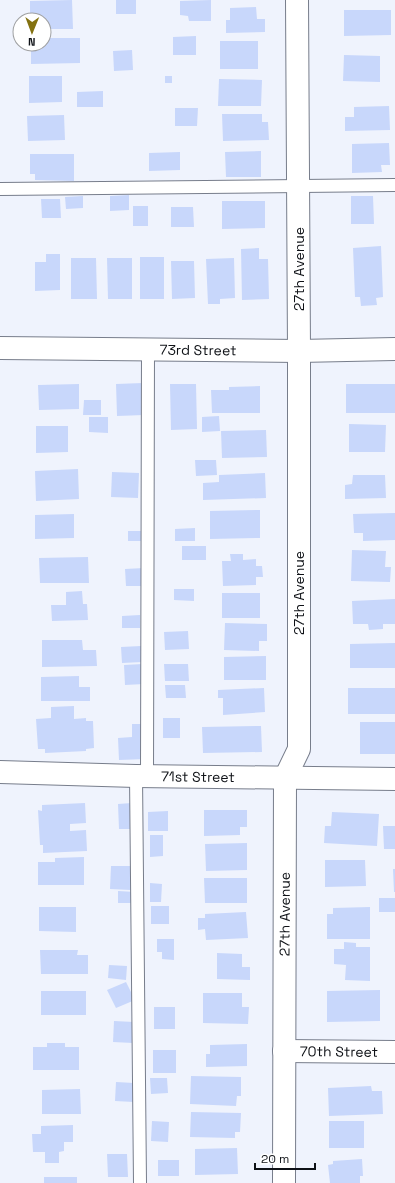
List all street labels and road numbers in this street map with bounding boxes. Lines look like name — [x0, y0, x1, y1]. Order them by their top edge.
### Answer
street label: 27th Avenue — [290, 227, 308, 311]
street label: 73rd Street — [159, 341, 237, 359]
street label: 27th Avenue — [290, 551, 308, 635]
street label: 71st Street — [161, 767, 235, 786]
street label: 27th Avenue — [276, 872, 294, 956]
street label: 70th Street — [300, 1042, 378, 1061]

